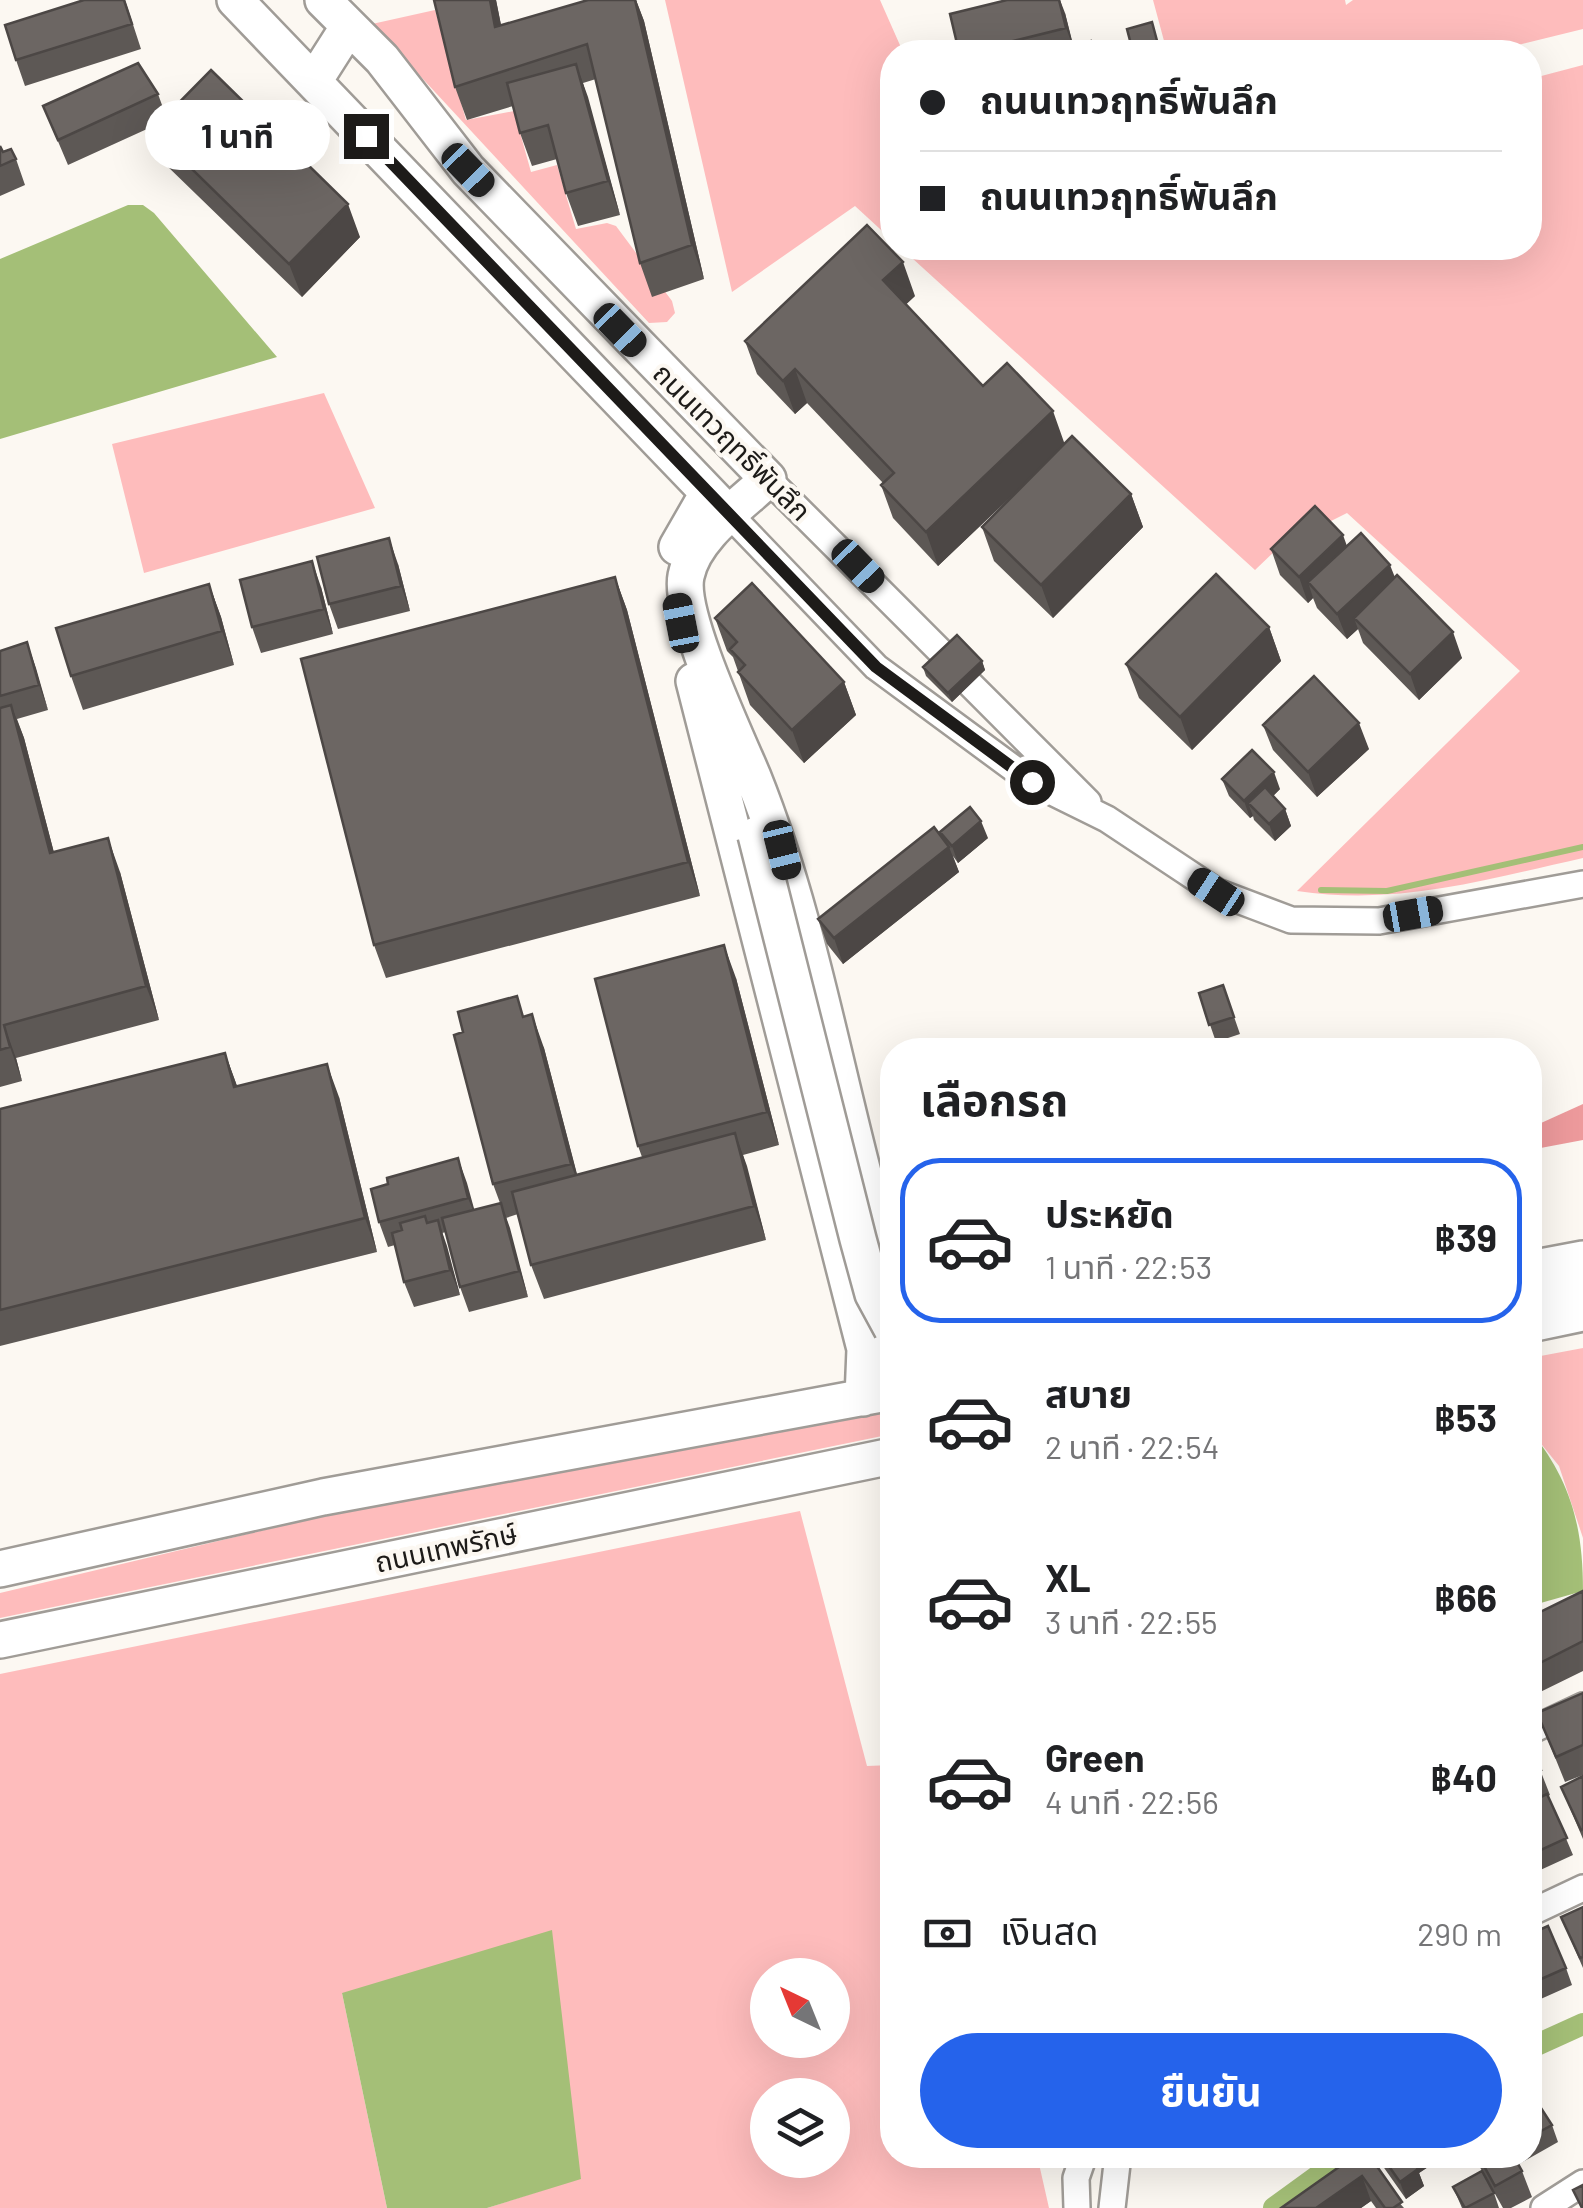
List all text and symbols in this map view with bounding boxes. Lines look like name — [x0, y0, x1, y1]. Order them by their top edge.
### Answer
text: ถนนเทวฤทธิ์พันลึก — [980, 76, 1278, 122]
callout: 1 นาที — [146, 101, 331, 171]
route end — [344, 114, 389, 159]
text: 1 นาที — [201, 116, 274, 154]
car — [436, 138, 500, 202]
text: ถนนเทวฤทธิ์พันลึก — [980, 172, 1278, 218]
car — [588, 298, 652, 362]
street label: ถนนเทวฤทธิ์พันลึก — [647, 355, 819, 527]
car — [826, 534, 890, 598]
car — [661, 591, 701, 655]
route start — [1010, 760, 1055, 805]
car — [760, 817, 804, 883]
car — [1183, 863, 1249, 921]
car — [1381, 894, 1445, 934]
text: เลือกรถ — [920, 1071, 1068, 1125]
text: ประหยัด — [1045, 1190, 1174, 1236]
icon: car — [925, 1196, 1015, 1286]
text: ฿39 — [1434, 1214, 1497, 1260]
text: 1 นาที · 22:53 — [1045, 1247, 1212, 1285]
text: สบาย — [1045, 1370, 1132, 1416]
icon: car — [925, 1376, 1015, 1466]
text: ฿53 — [1434, 1394, 1497, 1440]
text: 2 นาที · 22:54 — [1045, 1427, 1219, 1465]
street label: ถนนเทพรักษ์ — [372, 1515, 520, 1579]
text: XL — [1045, 1554, 1091, 1600]
icon: car — [925, 1556, 1015, 1646]
text: ฿66 — [1434, 1574, 1497, 1620]
text: 3 นาที · 22:55 — [1045, 1602, 1218, 1640]
text: Green — [1045, 1734, 1145, 1780]
icon: car — [925, 1736, 1015, 1826]
text: ฿40 — [1430, 1754, 1497, 1800]
text: 4 นาที · 22:56 — [1045, 1782, 1219, 1820]
icon: cash — [920, 1906, 975, 1961]
text: เงินสด — [1000, 1907, 1099, 1953]
text: 290 m — [1417, 1914, 1502, 1952]
north arrow — [750, 1958, 850, 2058]
map controls — [750, 1958, 850, 2178]
button: ยืนยัน — [920, 2033, 1502, 2148]
button: layers — [750, 2078, 850, 2178]

